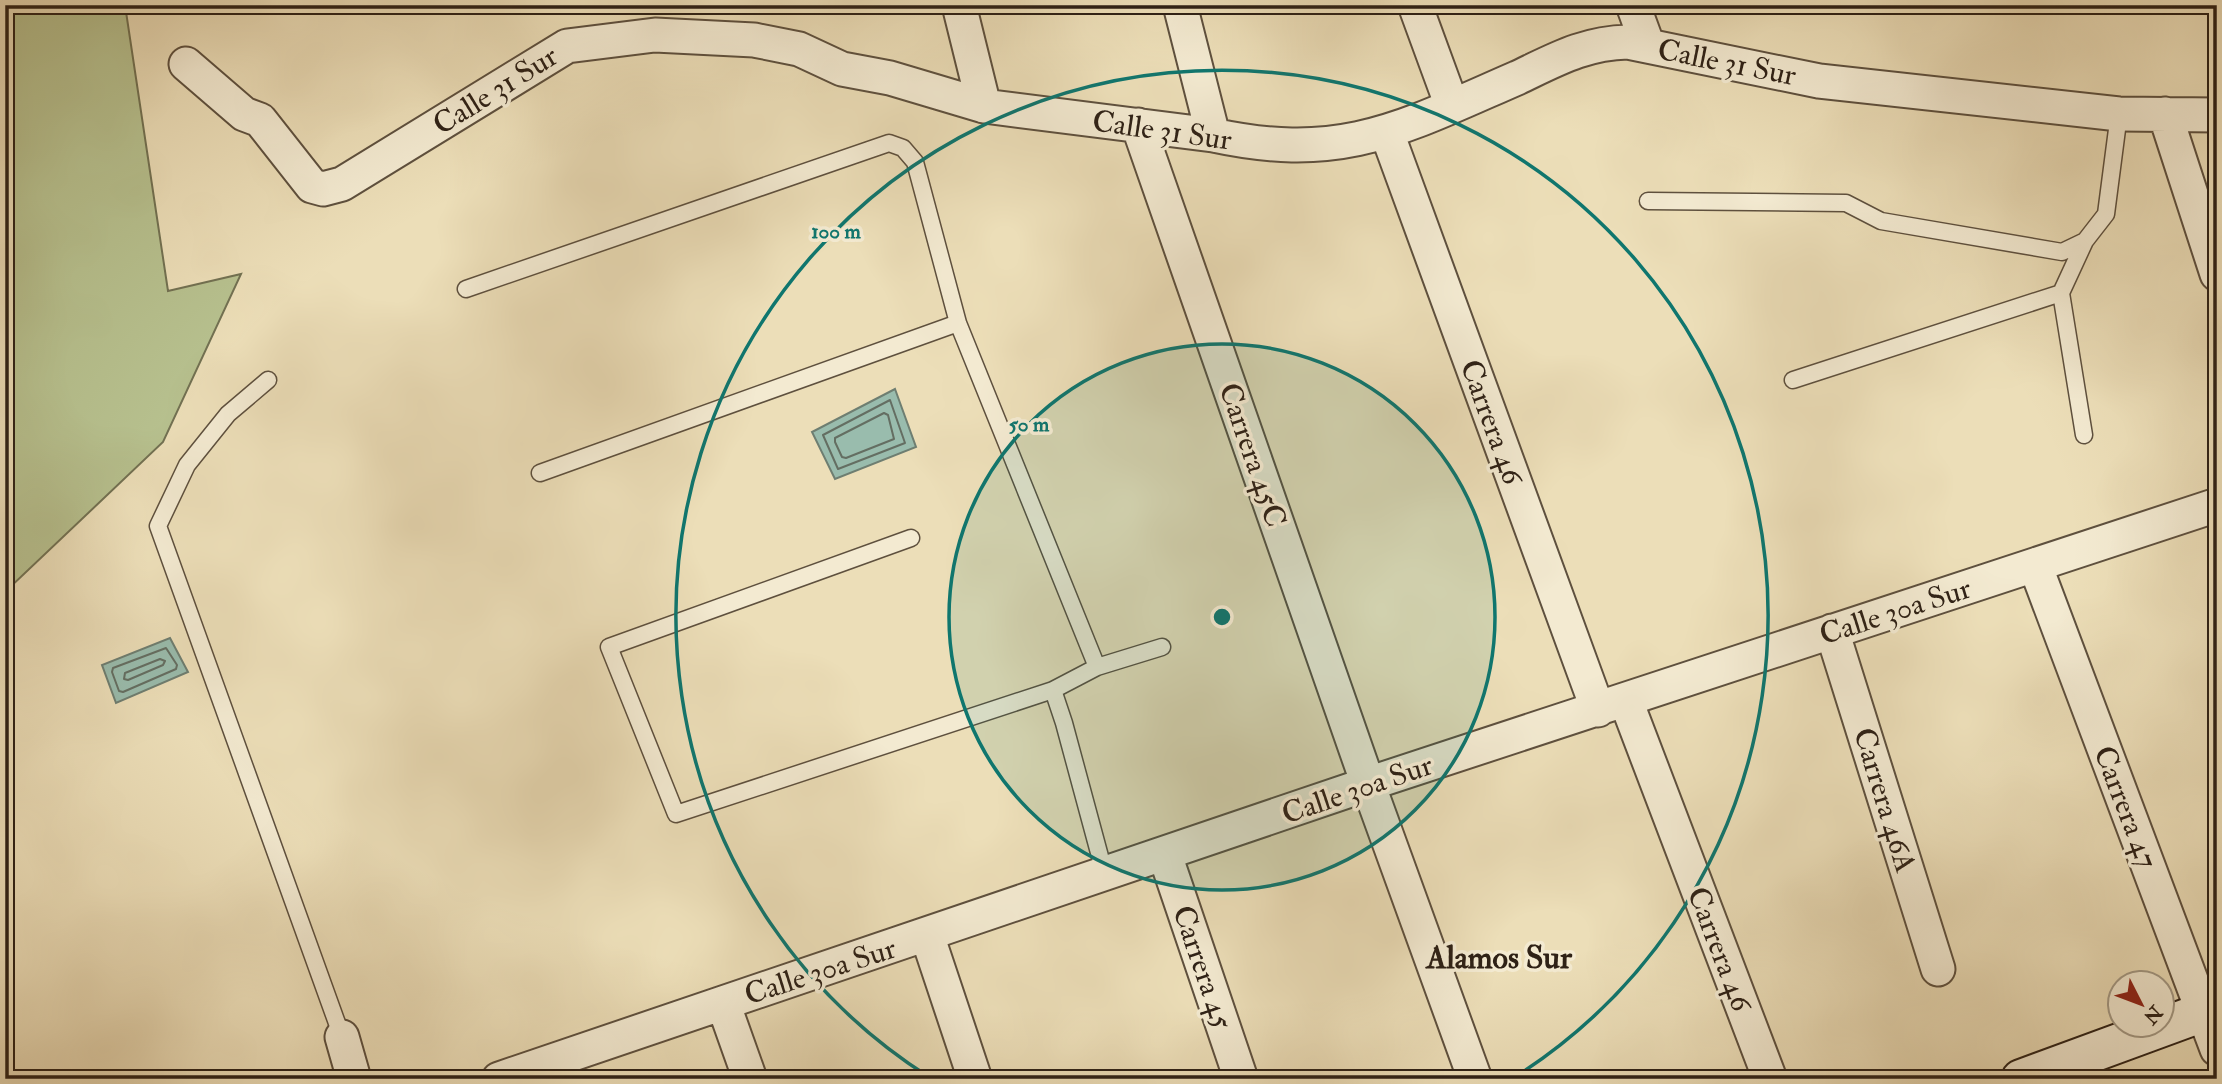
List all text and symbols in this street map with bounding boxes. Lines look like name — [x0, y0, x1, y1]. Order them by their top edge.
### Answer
street label: Calle 31 Sur — [1655, 31, 1799, 94]
street label: Calle 31 Sur — [426, 38, 564, 143]
street label: Calle 31 Sur — [1090, 102, 1234, 159]
text: 100 m — [811, 218, 862, 245]
street label: Carrera 46 — [1452, 355, 1532, 491]
street label: Carrera 45C — [1211, 378, 1294, 532]
text: 50 m — [1009, 411, 1050, 438]
street label: Calle 30a Sur — [1815, 570, 1976, 653]
centre of rings — [1210, 605, 1234, 629]
street label: Carrera 46A — [1845, 723, 1924, 877]
street label: Carrera 47 — [2085, 741, 2166, 874]
street label: Calle 30a Sur — [1277, 746, 1437, 833]
street label: Carrera 46 — [1679, 882, 1761, 1018]
street label: Carrera 45 — [1164, 901, 1241, 1035]
street label: Calle 30a Sur — [740, 930, 901, 1013]
district label: Alamos Sur — [1424, 938, 1573, 978]
north arrow — [2106, 968, 2176, 1038]
text: N — [2138, 1000, 2168, 1030]

